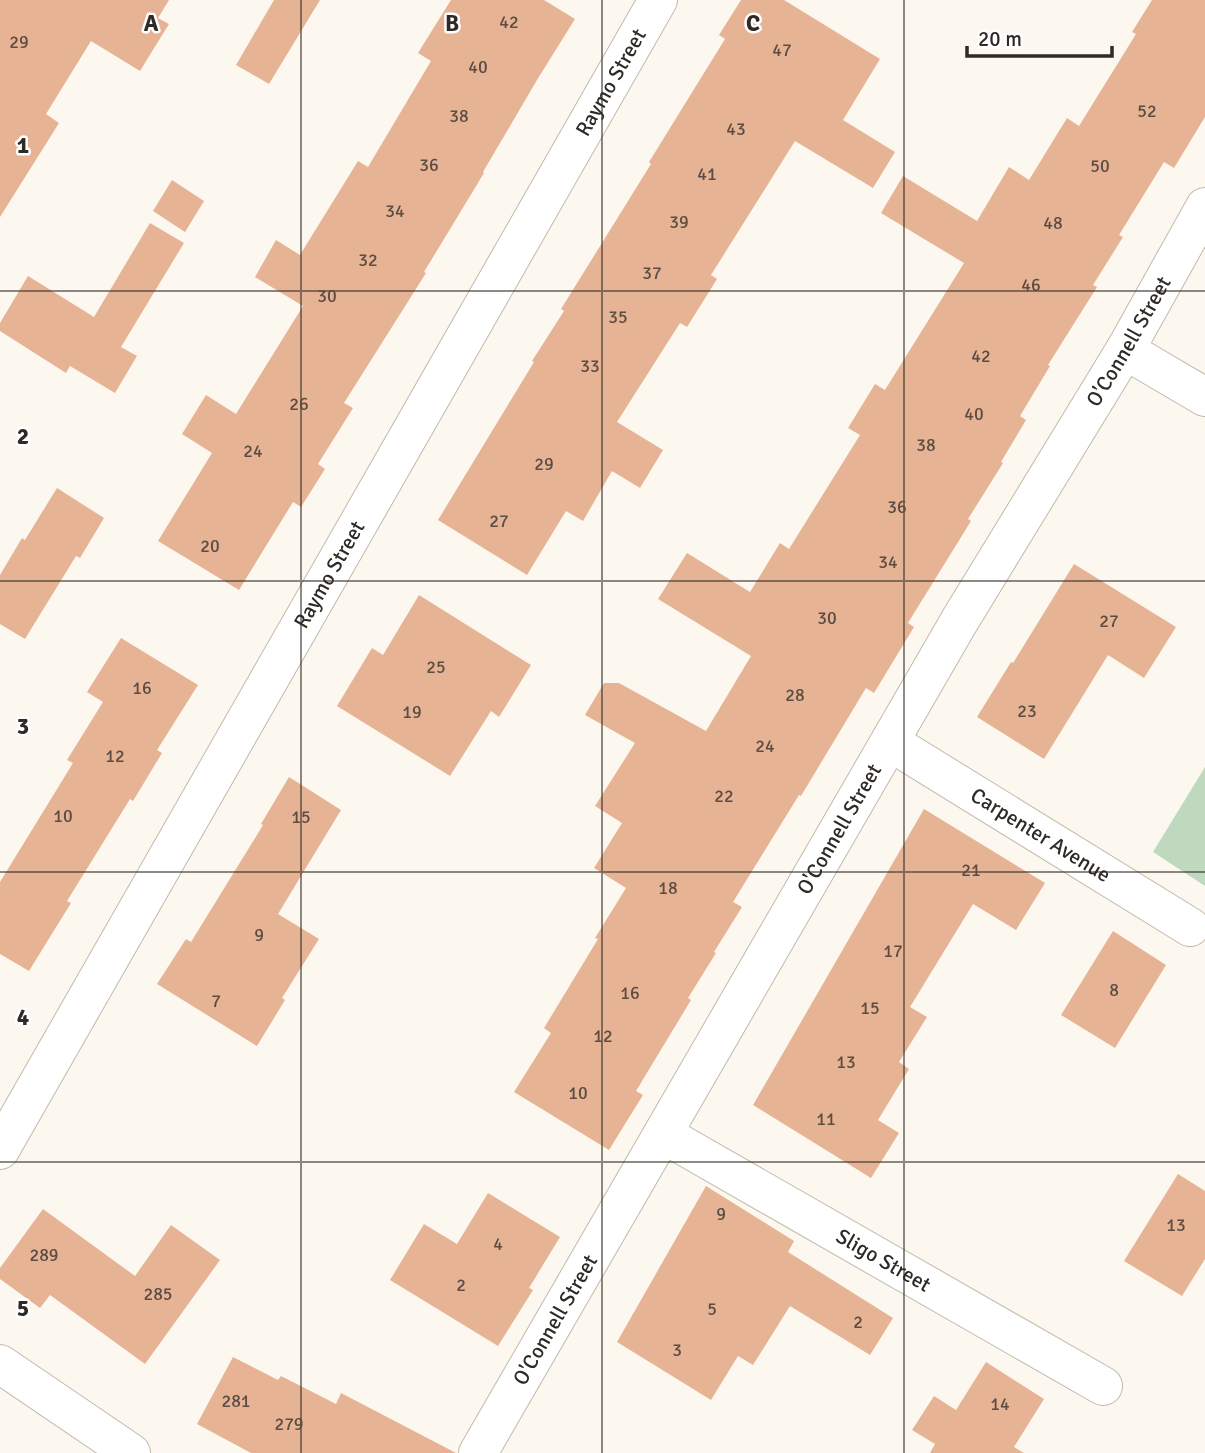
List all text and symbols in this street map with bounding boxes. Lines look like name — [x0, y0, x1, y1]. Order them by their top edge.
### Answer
text: A — [144, 9, 159, 38]
text: B — [445, 9, 459, 38]
text: C — [746, 9, 760, 38]
house number: 42 — [499, 11, 519, 33]
scale bar — [967, 14, 1112, 58]
street label: Raymo Street — [570, 24, 652, 141]
text: 20 m — [978, 26, 1022, 52]
house number: 29 — [9, 31, 29, 53]
house number: 47 — [772, 39, 792, 61]
house number: 40 — [468, 56, 488, 78]
house number: 52 — [1137, 100, 1157, 122]
house number: 38 — [449, 105, 469, 127]
house number: 43 — [726, 118, 746, 140]
text: 1 — [17, 131, 29, 160]
house number: 36 — [419, 154, 439, 176]
house number: 50 — [1090, 155, 1110, 177]
house number: 41 — [697, 163, 717, 185]
house number: 34 — [385, 200, 405, 222]
house number: 39 — [669, 211, 689, 233]
house number: 48 — [1043, 212, 1063, 234]
house number: 32 — [358, 249, 378, 271]
house number: 37 — [642, 262, 662, 284]
street label: O'Connell Street — [1080, 272, 1177, 411]
house number: 46 — [1021, 274, 1041, 296]
house number: 30 — [317, 285, 337, 307]
house number: 35 — [608, 306, 628, 328]
house number: 42 — [971, 345, 991, 367]
house number: 33 — [580, 355, 600, 377]
house number: 26 — [289, 393, 309, 415]
house number: 40 — [964, 403, 984, 425]
text: 2 — [17, 422, 29, 451]
house number: 38 — [916, 434, 936, 456]
house number: 24 — [243, 440, 263, 462]
house number: 29 — [534, 453, 554, 475]
house number: 36 — [887, 496, 907, 518]
house number: 27 — [489, 510, 509, 532]
street label: Raymo Street — [288, 516, 370, 633]
house number: 20 — [200, 535, 220, 557]
house number: 34 — [878, 551, 898, 573]
house number: 30 — [817, 607, 837, 629]
house number: 27 — [1099, 610, 1119, 632]
house number: 25 — [426, 656, 446, 678]
house number: 16 — [132, 677, 152, 699]
house number: 28 — [785, 684, 805, 706]
house number: 23 — [1017, 700, 1037, 722]
house number: 19 — [402, 701, 422, 723]
text: 3 — [17, 712, 29, 741]
house number: 24 — [755, 735, 775, 757]
house number: 12 — [105, 745, 125, 767]
street label: O'Connell Street — [791, 759, 887, 899]
street label: Carpenter Avenue — [966, 782, 1116, 888]
house number: 22 — [714, 785, 734, 807]
house number: 10 — [53, 805, 73, 827]
house number: 15 — [291, 806, 311, 828]
house number: 21 — [961, 859, 981, 881]
house number: 18 — [658, 877, 678, 899]
house number: 9 — [254, 924, 264, 946]
house number: 17 — [883, 940, 903, 962]
house number: 8 — [1109, 979, 1119, 1001]
house number: 16 — [620, 982, 640, 1004]
house number: 7 — [211, 990, 221, 1012]
house number: 15 — [860, 997, 880, 1019]
text: 4 — [17, 1003, 29, 1032]
house number: 12 — [593, 1025, 613, 1047]
house number: 13 — [836, 1051, 856, 1073]
house number: 10 — [568, 1082, 588, 1104]
house number: 11 — [816, 1108, 836, 1130]
house number: 9 — [716, 1203, 726, 1225]
house number: 13 — [1166, 1214, 1186, 1236]
street label: Sligo Street — [831, 1223, 935, 1298]
house number: 4 — [493, 1233, 503, 1255]
house number: 289 — [29, 1244, 59, 1266]
street label: O'Connell Street — [507, 1250, 603, 1390]
house number: 2 — [456, 1274, 466, 1296]
house number: 285 — [143, 1283, 173, 1305]
text: 5 — [17, 1294, 29, 1323]
house number: 5 — [707, 1298, 717, 1320]
house number: 2 — [853, 1311, 863, 1333]
house number: 3 — [672, 1339, 682, 1361]
house number: 281 — [221, 1390, 251, 1412]
house number: 14 — [990, 1393, 1010, 1415]
house number: 279 — [274, 1413, 304, 1435]

